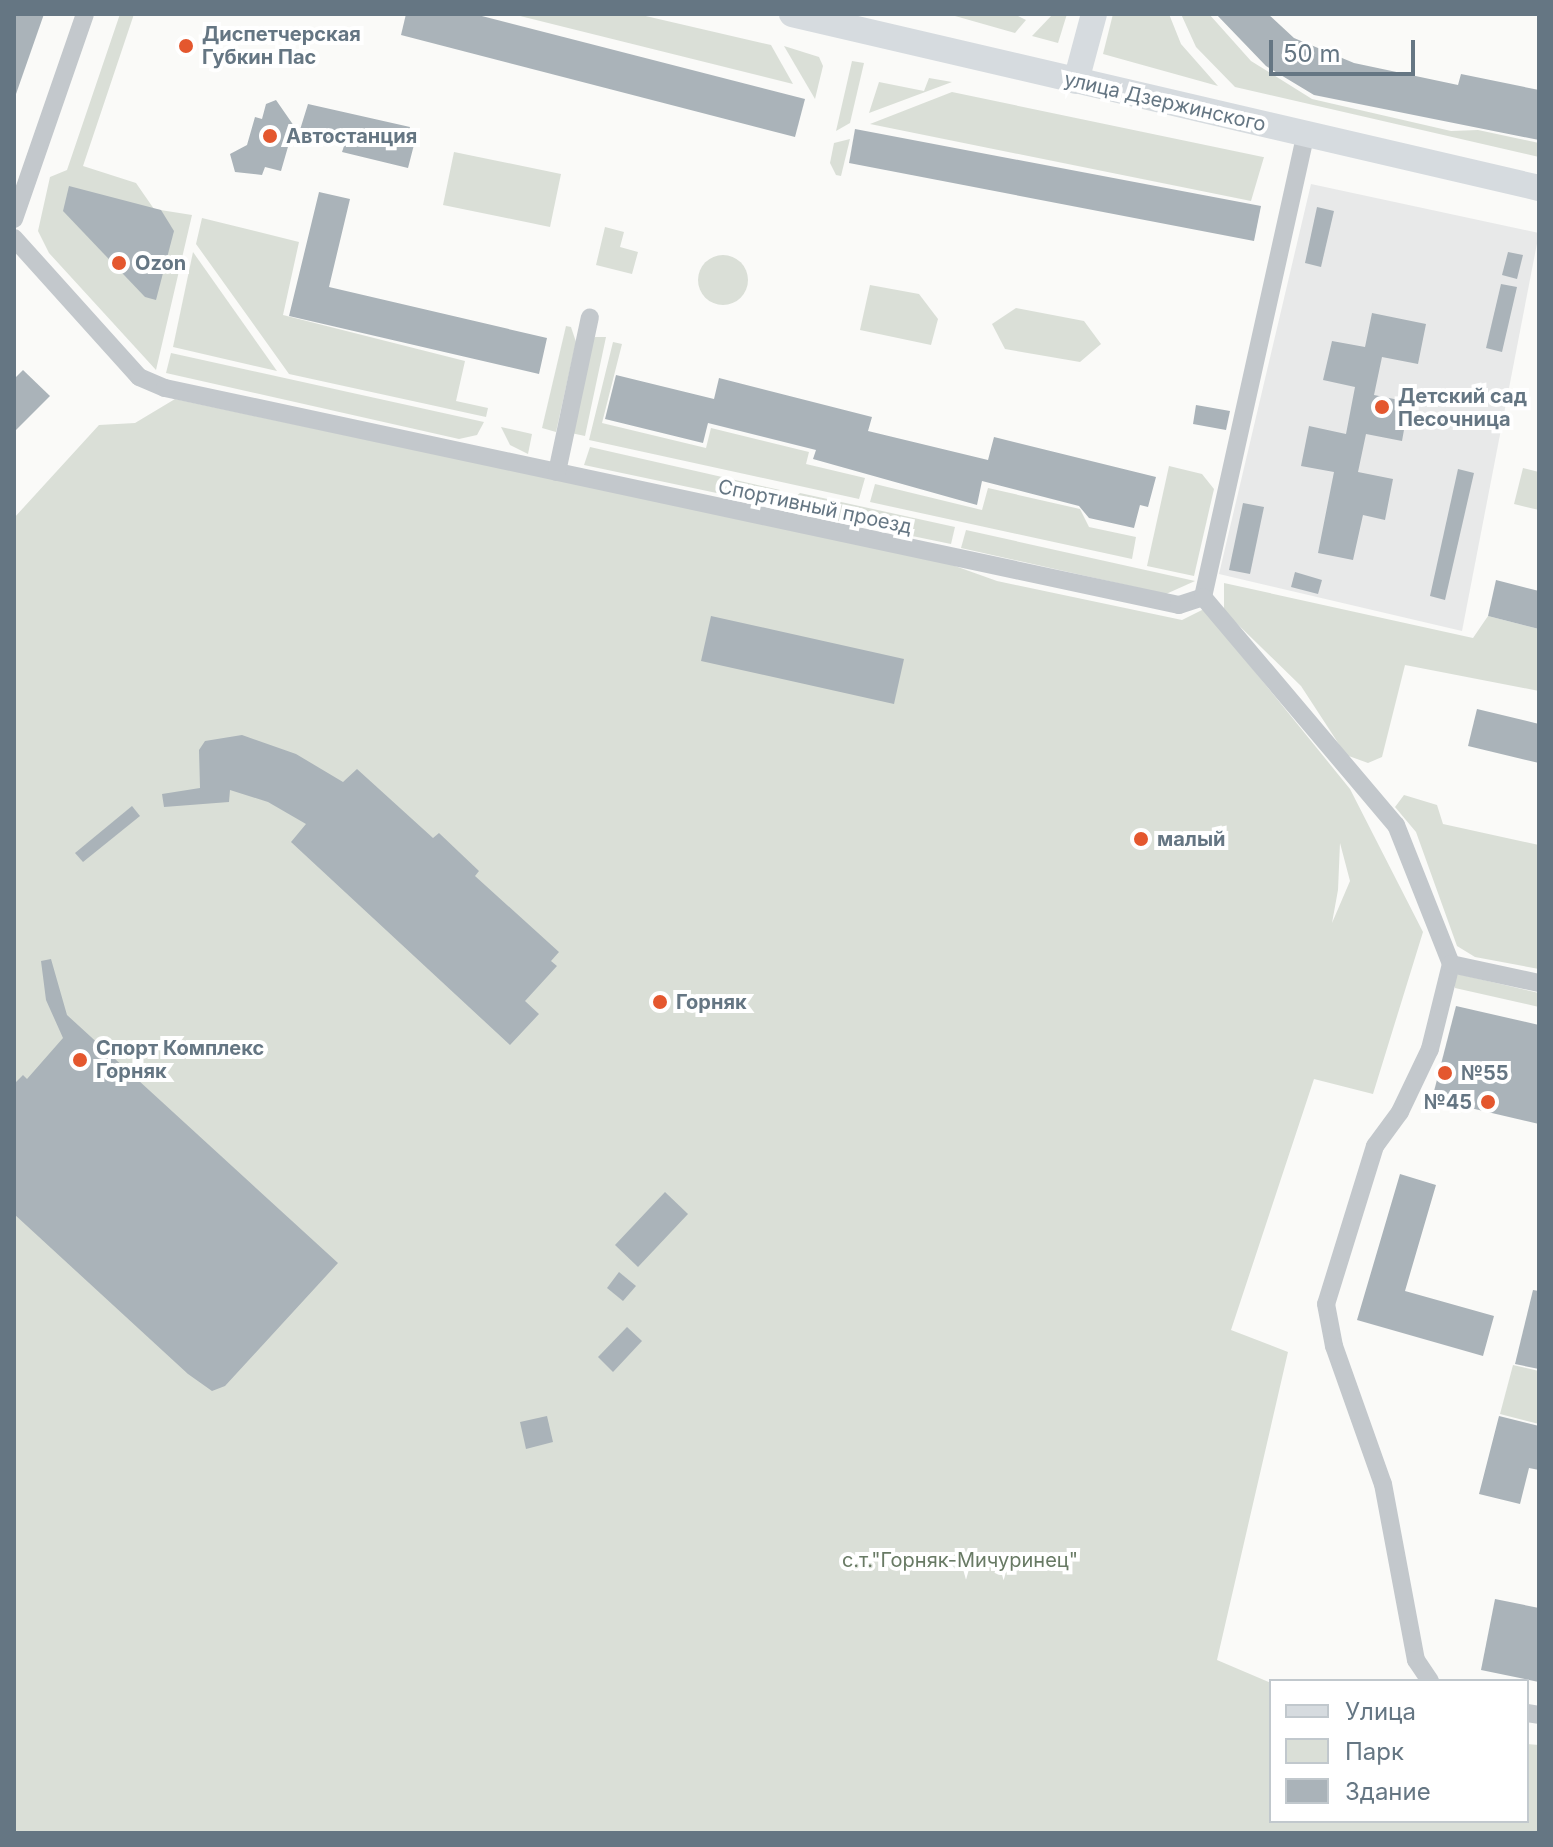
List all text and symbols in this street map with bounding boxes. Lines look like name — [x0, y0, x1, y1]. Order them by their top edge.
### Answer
place label: Диспетчерская Губкин Пас — [202, 22, 361, 69]
scale bar — [1273, 24, 1419, 74]
marker: Диспетчерская Губкин Пас — [177, 37, 195, 55]
text: 50 m — [1283, 39, 1341, 68]
street label: улица Дзержинского — [1062, 67, 1268, 137]
place label: Автостанция — [286, 124, 417, 148]
marker: Автостанция — [261, 127, 279, 145]
place label: Ozon — [135, 251, 186, 275]
marker: Ozon — [110, 254, 128, 272]
place label: Детский сад Песочница — [1398, 384, 1527, 431]
marker: Детский сад Песочница — [1373, 398, 1391, 416]
street label: Спортивный проезд — [716, 475, 914, 539]
place label: малый — [1157, 827, 1226, 851]
marker: малый — [1132, 830, 1150, 848]
place label: Горняк — [676, 990, 747, 1014]
marker: Горняк — [651, 993, 669, 1011]
place label: Спорт Комплекс Горняк — [96, 1036, 264, 1083]
marker: Спорт Комплекс Горняк — [71, 1051, 89, 1069]
place label: №55 — [1461, 1061, 1509, 1085]
marker: №55 — [1436, 1064, 1454, 1082]
place label: №45 — [1424, 1090, 1472, 1114]
marker: №45 — [1479, 1093, 1497, 1111]
park label: с.т."Горняк-Мичуринец" — [842, 1548, 1078, 1572]
legend — [1269, 1679, 1529, 1823]
text: Улица — [1345, 1697, 1416, 1726]
text: Парк — [1345, 1737, 1404, 1766]
text: Здание — [1345, 1777, 1431, 1806]

